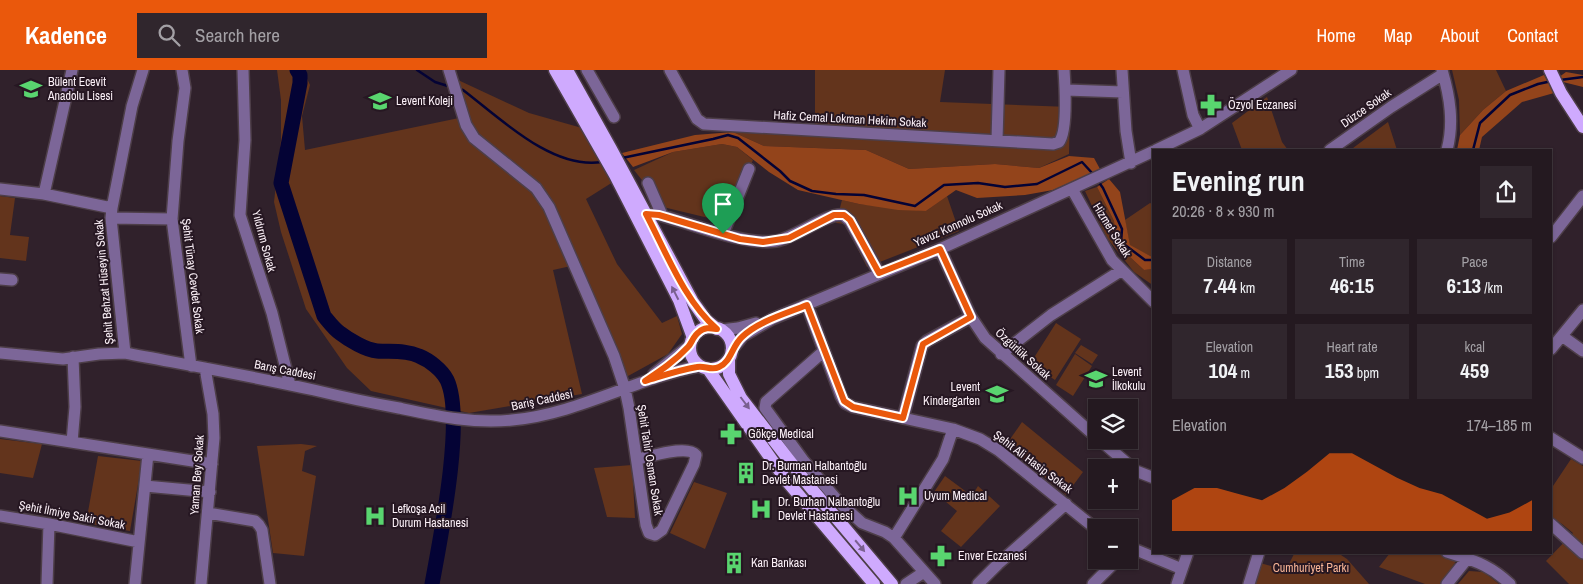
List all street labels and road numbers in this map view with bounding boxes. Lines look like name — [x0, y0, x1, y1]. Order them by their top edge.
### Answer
street label: Düzce Sokak — [1338, 85, 1394, 131]
street label: Hafiz Cemal Lokman Hekim Sokak — [773, 107, 927, 131]
street label: Yavuz Konnolu Sokak — [911, 197, 1005, 251]
street label: Hizmet Sokak — [1089, 200, 1135, 260]
street label: Yıldırım Sokak — [248, 208, 280, 274]
street label: Şehit Tünay Cevdet Sokak — [178, 217, 208, 335]
street label: Şehit Behzat Hüseyin Sokak — [91, 219, 117, 345]
street label: Özgürlük Sokak — [992, 324, 1055, 383]
street label: Barış Caddesi — [253, 356, 317, 384]
street label: Bariş Caddesi — [510, 386, 574, 414]
street label: Şehit Tahir Osman Sokak — [633, 403, 667, 517]
street label: Şehit Ali Hasip Sokak — [990, 427, 1076, 497]
street label: Yaman Bey Sokak — [186, 434, 208, 516]
street label: Şehit İlmiye Sakir Sokak — [18, 497, 126, 533]

